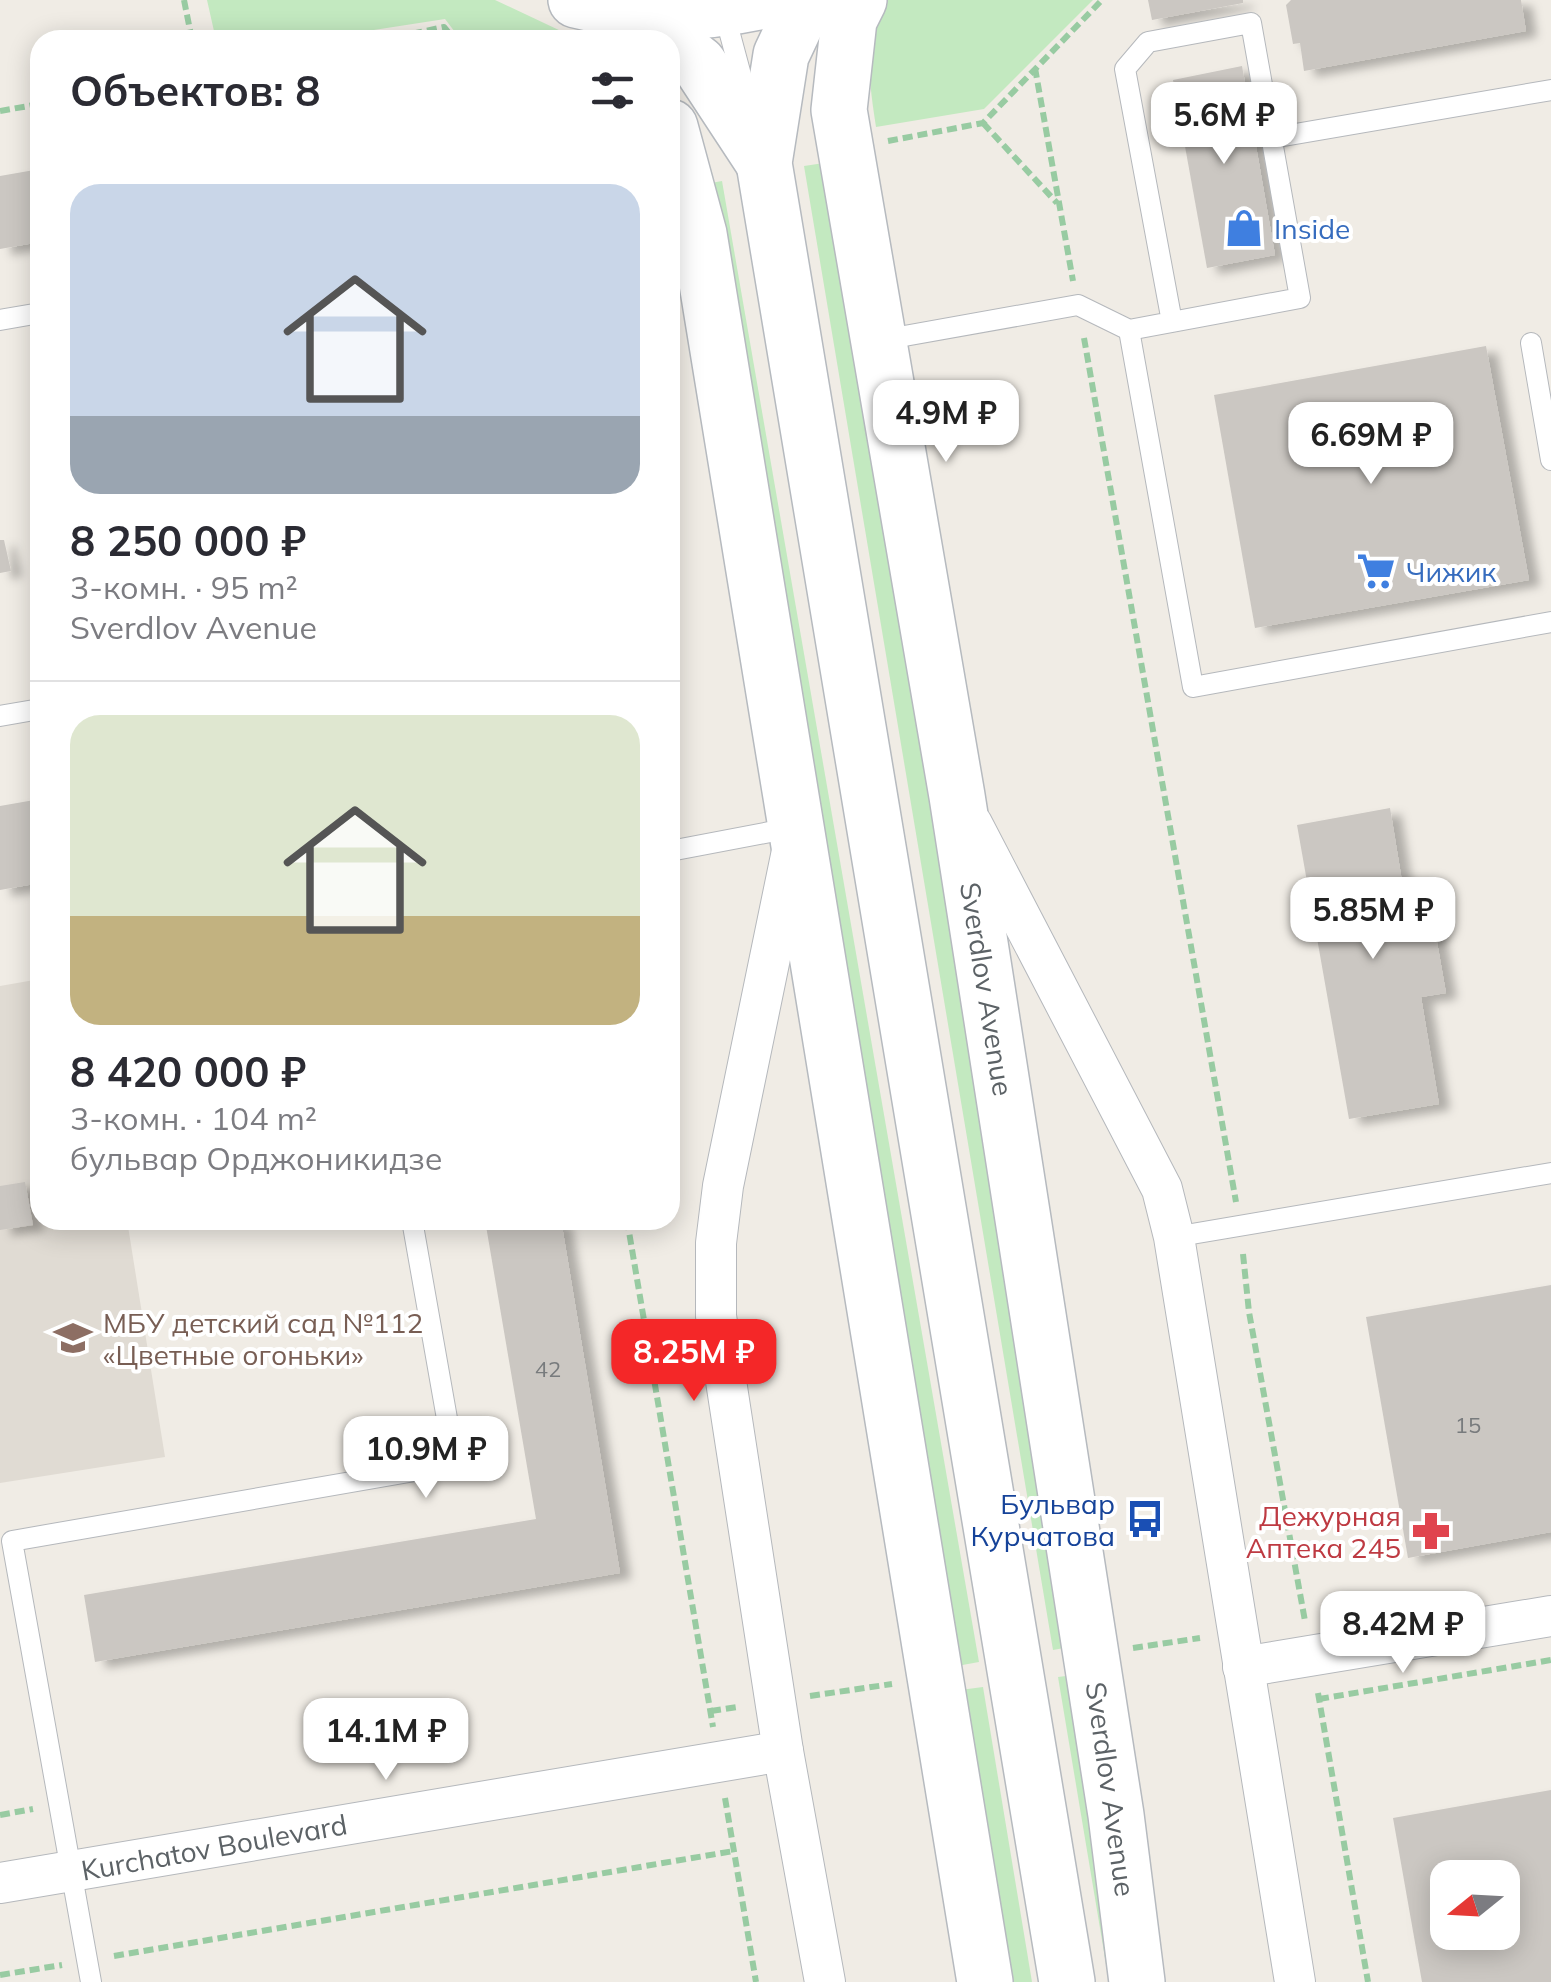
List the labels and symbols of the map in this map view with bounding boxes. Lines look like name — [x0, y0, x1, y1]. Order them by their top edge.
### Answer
pin: 5.6M ₽ — [1143, 82, 1305, 167]
shop icon: Inside — [1223, 207, 1265, 249]
place label: Inside — [1274, 211, 1350, 246]
pin: 4.9M ₽ — [865, 380, 1027, 465]
pin: 6.69M ₽ — [1279, 402, 1463, 487]
supermarket icon: Чижик — [1355, 550, 1397, 592]
place label: Чижик — [1406, 554, 1497, 589]
pin: 5.85M ₽ — [1281, 877, 1465, 962]
street label: Sverdlov Avenue — [953, 880, 1021, 1098]
place label: МБУ детский сад №112 «Цветные огоньки» — [103, 1305, 423, 1372]
school or university icon: МБУ детский сад №112 «Цветные огоньки» — [52, 1317, 94, 1359]
pin: 8.25M ₽ — [602, 1319, 786, 1404]
house number: 42 — [535, 1355, 561, 1383]
house number: 15 — [1455, 1411, 1481, 1439]
pin: 10.9M ₽ — [334, 1416, 518, 1501]
place label: Бульвар Курчатова — [971, 1486, 1115, 1553]
bus stop icon: Бульвар Курчатова — [1124, 1498, 1166, 1540]
place label: Дежурная Аптека 245 — [1246, 1498, 1401, 1565]
pharmacy icon: Дежурная Аптека 245 — [1410, 1510, 1452, 1552]
pin: 8.42M ₽ — [1311, 1591, 1495, 1676]
street label: Sverdlov Avenue — [1079, 1680, 1143, 1898]
pin: 14.1M ₽ — [294, 1698, 478, 1783]
street label: Kurchatov Boulevard — [78, 1806, 350, 1888]
north arrow — [1430, 1860, 1520, 1950]

